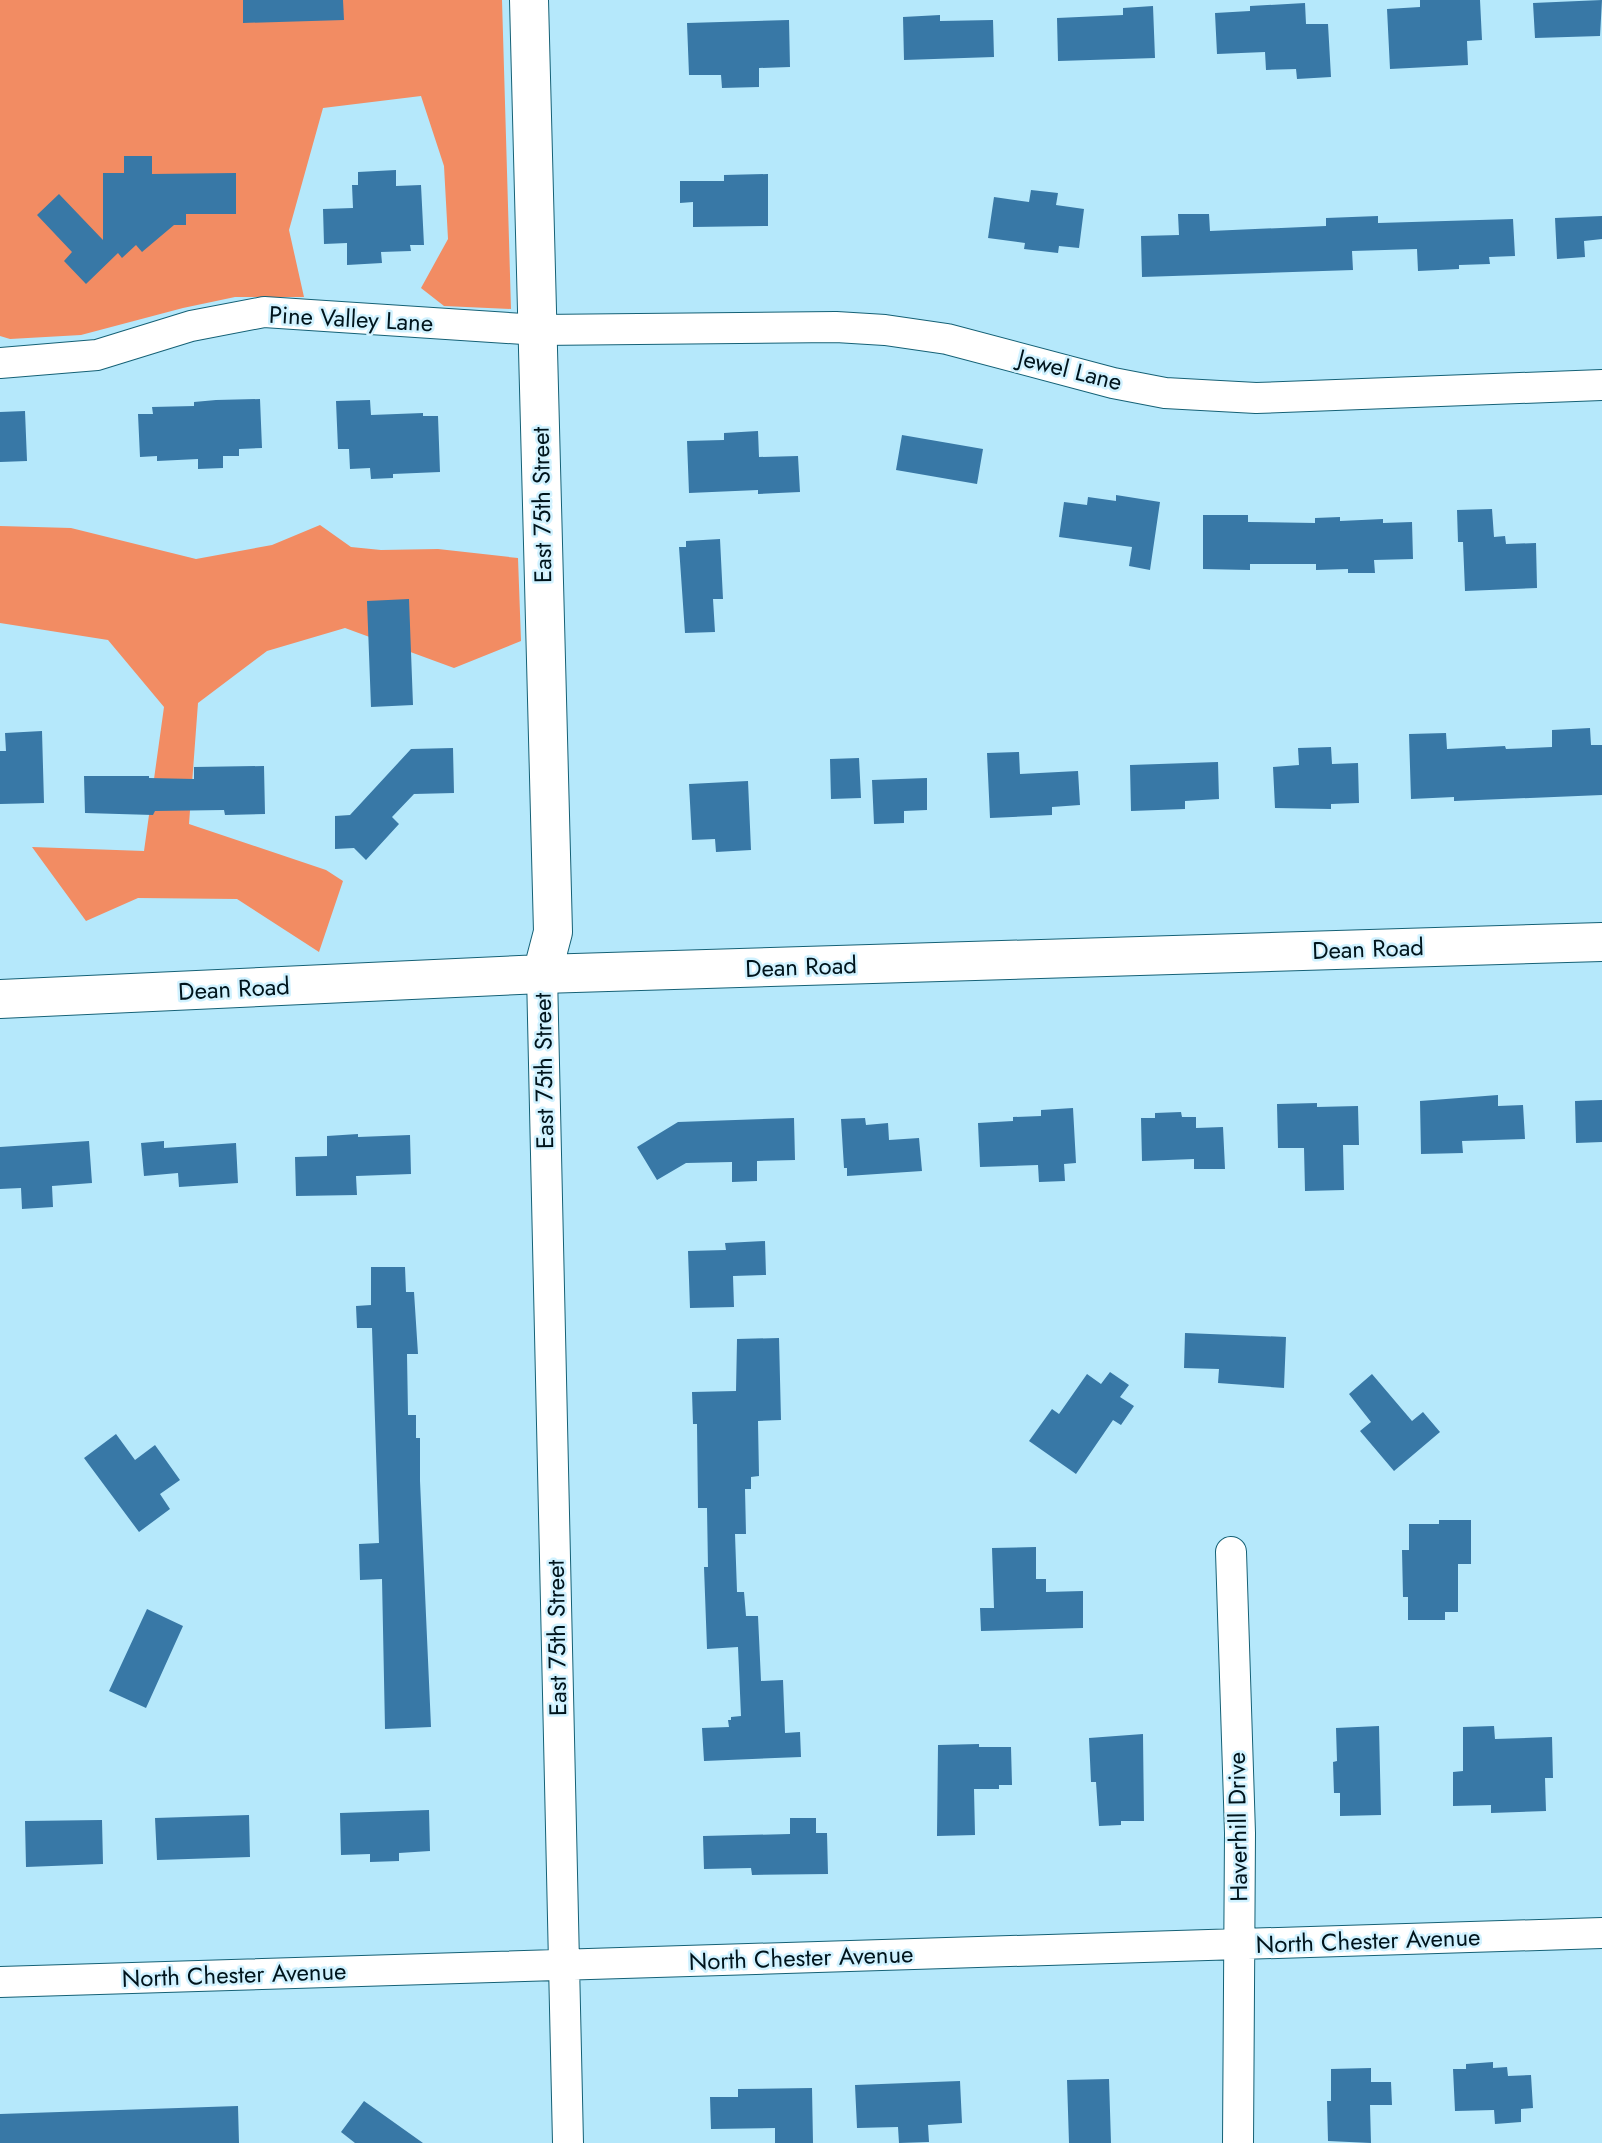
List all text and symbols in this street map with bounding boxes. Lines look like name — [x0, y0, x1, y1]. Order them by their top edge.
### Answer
street label: Pine Valley Lane — [268, 297, 434, 340]
street label: Jewel Lane — [1011, 339, 1126, 399]
street label: East 75th Street — [523, 426, 560, 583]
street label: Dean Road — [1312, 929, 1424, 968]
street label: Dean Road — [745, 947, 857, 986]
street label: Dean Road — [177, 968, 291, 1009]
street label: East 75th Street — [525, 992, 562, 1149]
street label: East 75th Street — [538, 1559, 575, 1716]
street label: Haverhill Drive — [1219, 1752, 1256, 1902]
street label: North Chester Avenue — [1255, 1919, 1481, 1962]
street label: North Chester Avenue — [688, 1936, 914, 1979]
street label: North Chester Avenue — [121, 1953, 347, 1996]

